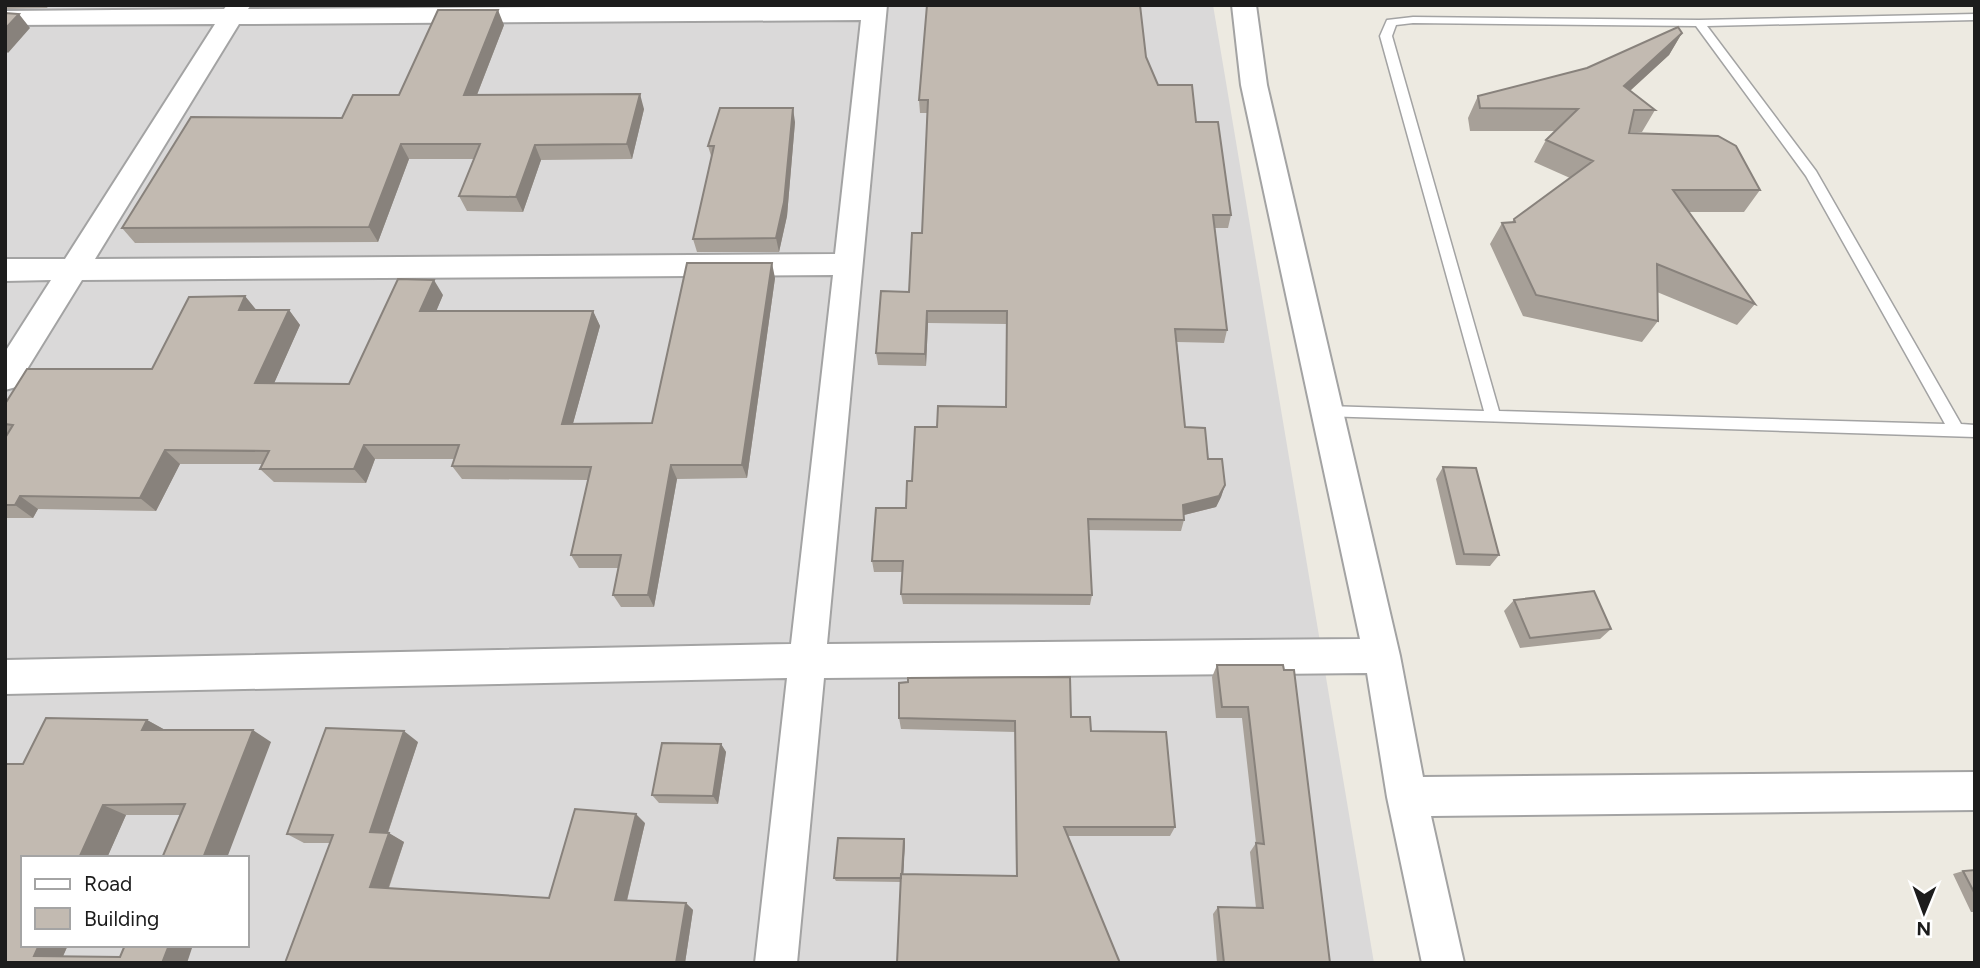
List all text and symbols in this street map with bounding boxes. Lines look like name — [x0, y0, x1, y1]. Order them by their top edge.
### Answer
legend — [21, 856, 248, 947]
text: Road — [84, 871, 132, 896]
north arrow — [1889, 877, 1959, 947]
text: Building — [84, 906, 159, 931]
text: N — [1916, 917, 1931, 940]

